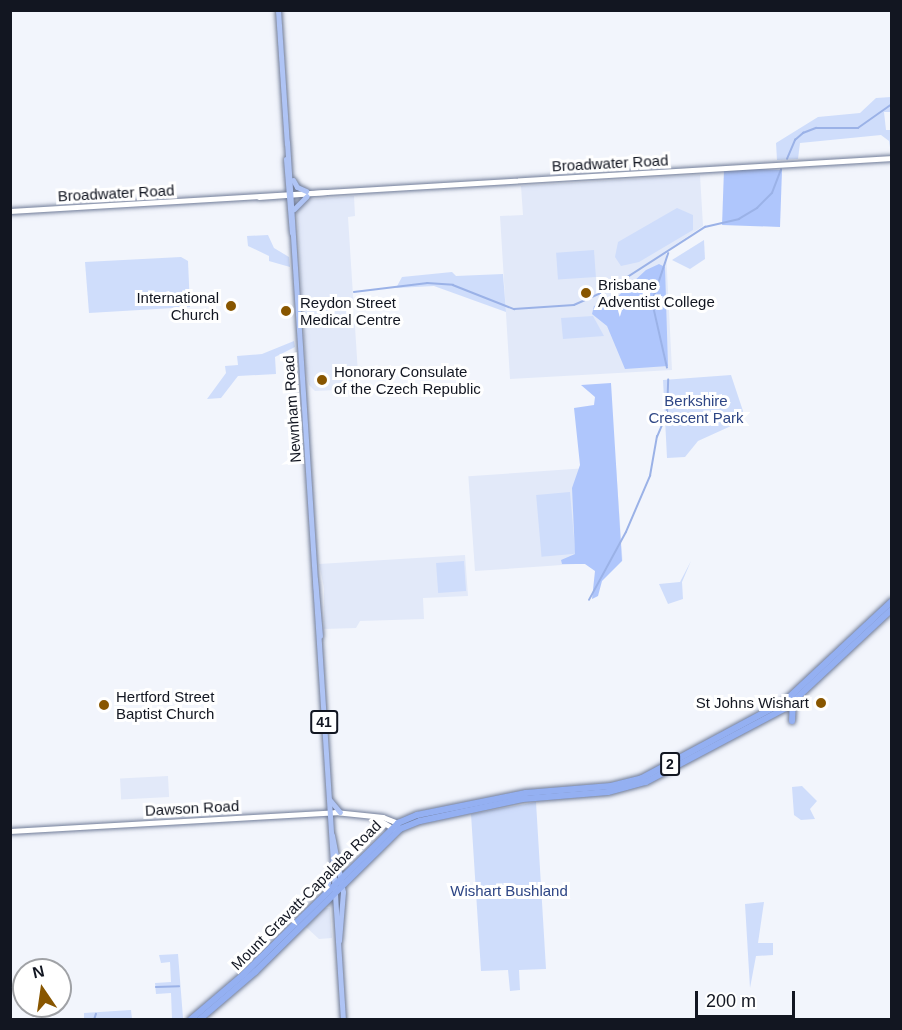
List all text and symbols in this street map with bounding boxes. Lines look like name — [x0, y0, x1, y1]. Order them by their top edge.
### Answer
street label: Broadwater Road — [551, 151, 669, 175]
street label: Broadwater Road — [57, 181, 175, 205]
place label: Brisbane Adventist College — [598, 275, 715, 310]
marker: Brisbane Adventist College — [579, 286, 593, 300]
place label: International Church — [136, 288, 219, 323]
place label: Reydon Street Medical Centre — [300, 293, 401, 328]
marker: International Church — [224, 299, 238, 313]
marker: Reydon Street Medical Centre — [277, 302, 295, 320]
street label: Newnham Road — [279, 355, 305, 463]
place label: Honorary Consulate of the Czech Republic — [334, 362, 481, 397]
marker: Honorary Consulate of the Czech Republic — [315, 373, 329, 387]
park label: Berkshire Crescent Park — [648, 391, 744, 426]
place label: Hertford Street Baptist Church — [116, 687, 214, 722]
place label: St Johns Wishart — [696, 694, 809, 712]
marker: St Johns Wishart — [814, 696, 828, 710]
marker: Hertford Street Baptist Church — [97, 698, 111, 712]
road number: 41 — [309, 711, 339, 733]
road number: 2 — [660, 753, 680, 775]
street label: Dawson Road — [144, 797, 240, 819]
street label: Mount Gravatt-Capalaba Road — [227, 816, 385, 974]
park label: Wishart Bushland — [450, 882, 568, 900]
north arrow — [12, 958, 72, 1018]
text: N — [31, 962, 46, 982]
scale bar — [698, 979, 798, 1017]
text: 200 m — [706, 991, 756, 1011]

